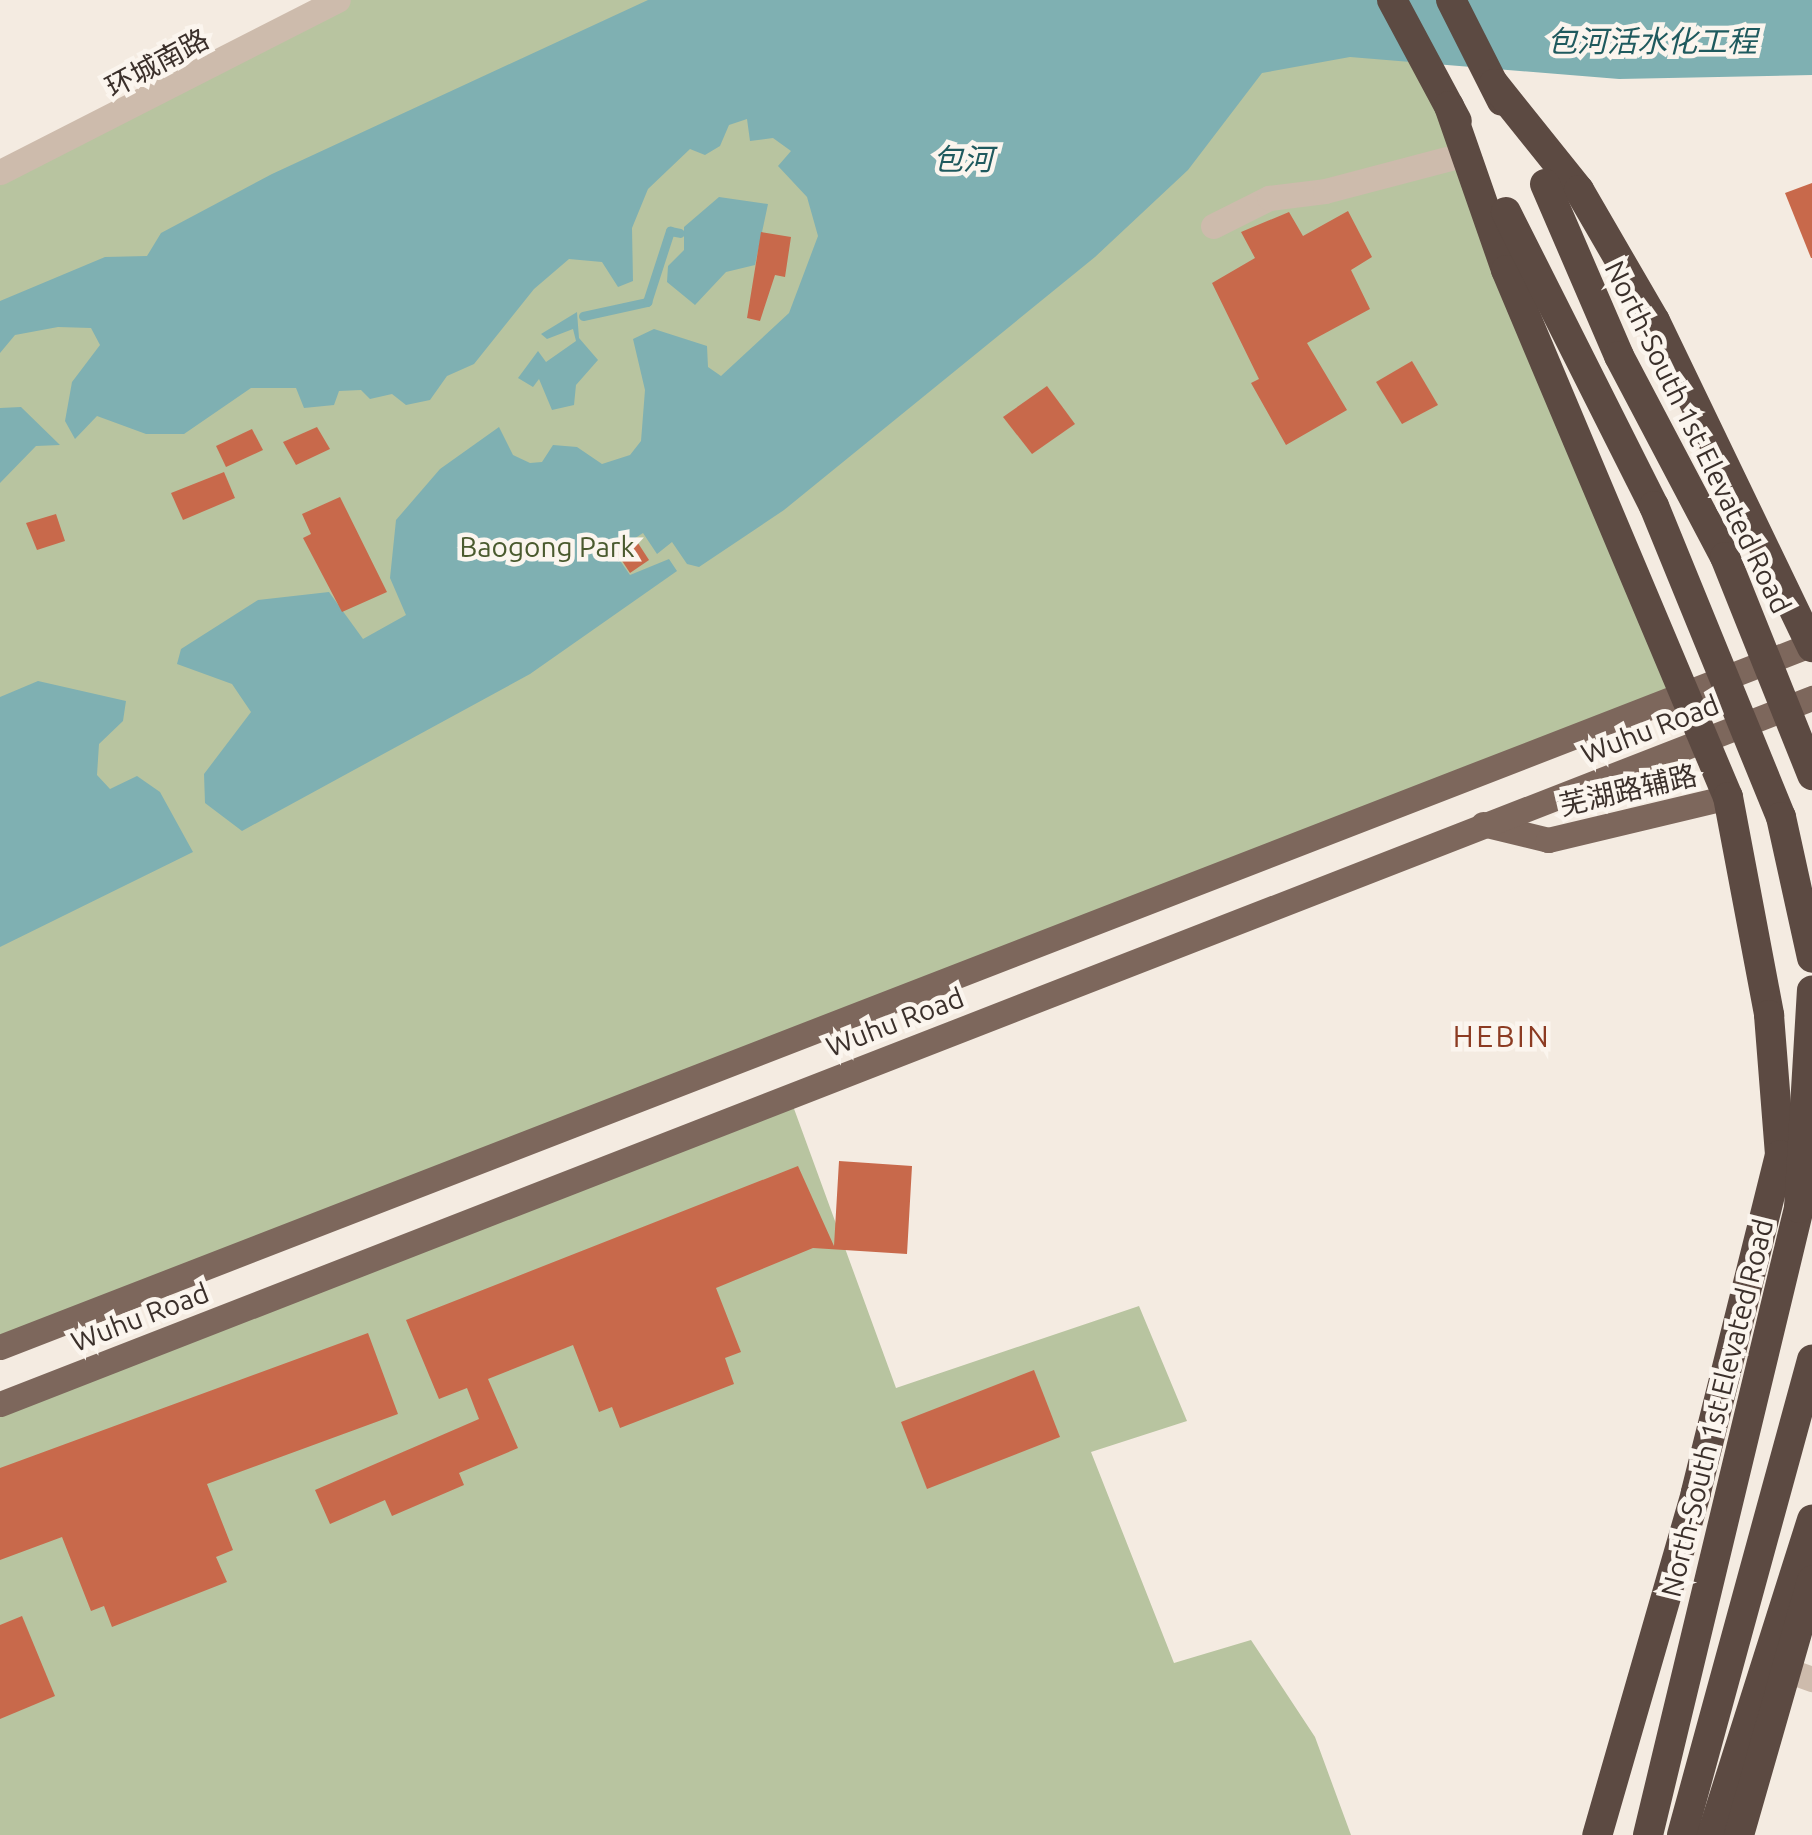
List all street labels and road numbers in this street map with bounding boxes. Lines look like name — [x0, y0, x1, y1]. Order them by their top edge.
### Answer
street label: 环城南路 — [100, 22, 214, 104]
street label: North-South 1st Elevated Road — [1598, 255, 1798, 619]
street label: Wuhu Road — [1577, 687, 1723, 771]
street label: 芜湖路辅路 — [1556, 758, 1700, 822]
street label: Wuhu Road — [822, 980, 968, 1064]
street label: North-South 1st Elevated Road — [1654, 1216, 1780, 1600]
street label: Wuhu Road — [67, 1275, 213, 1359]

